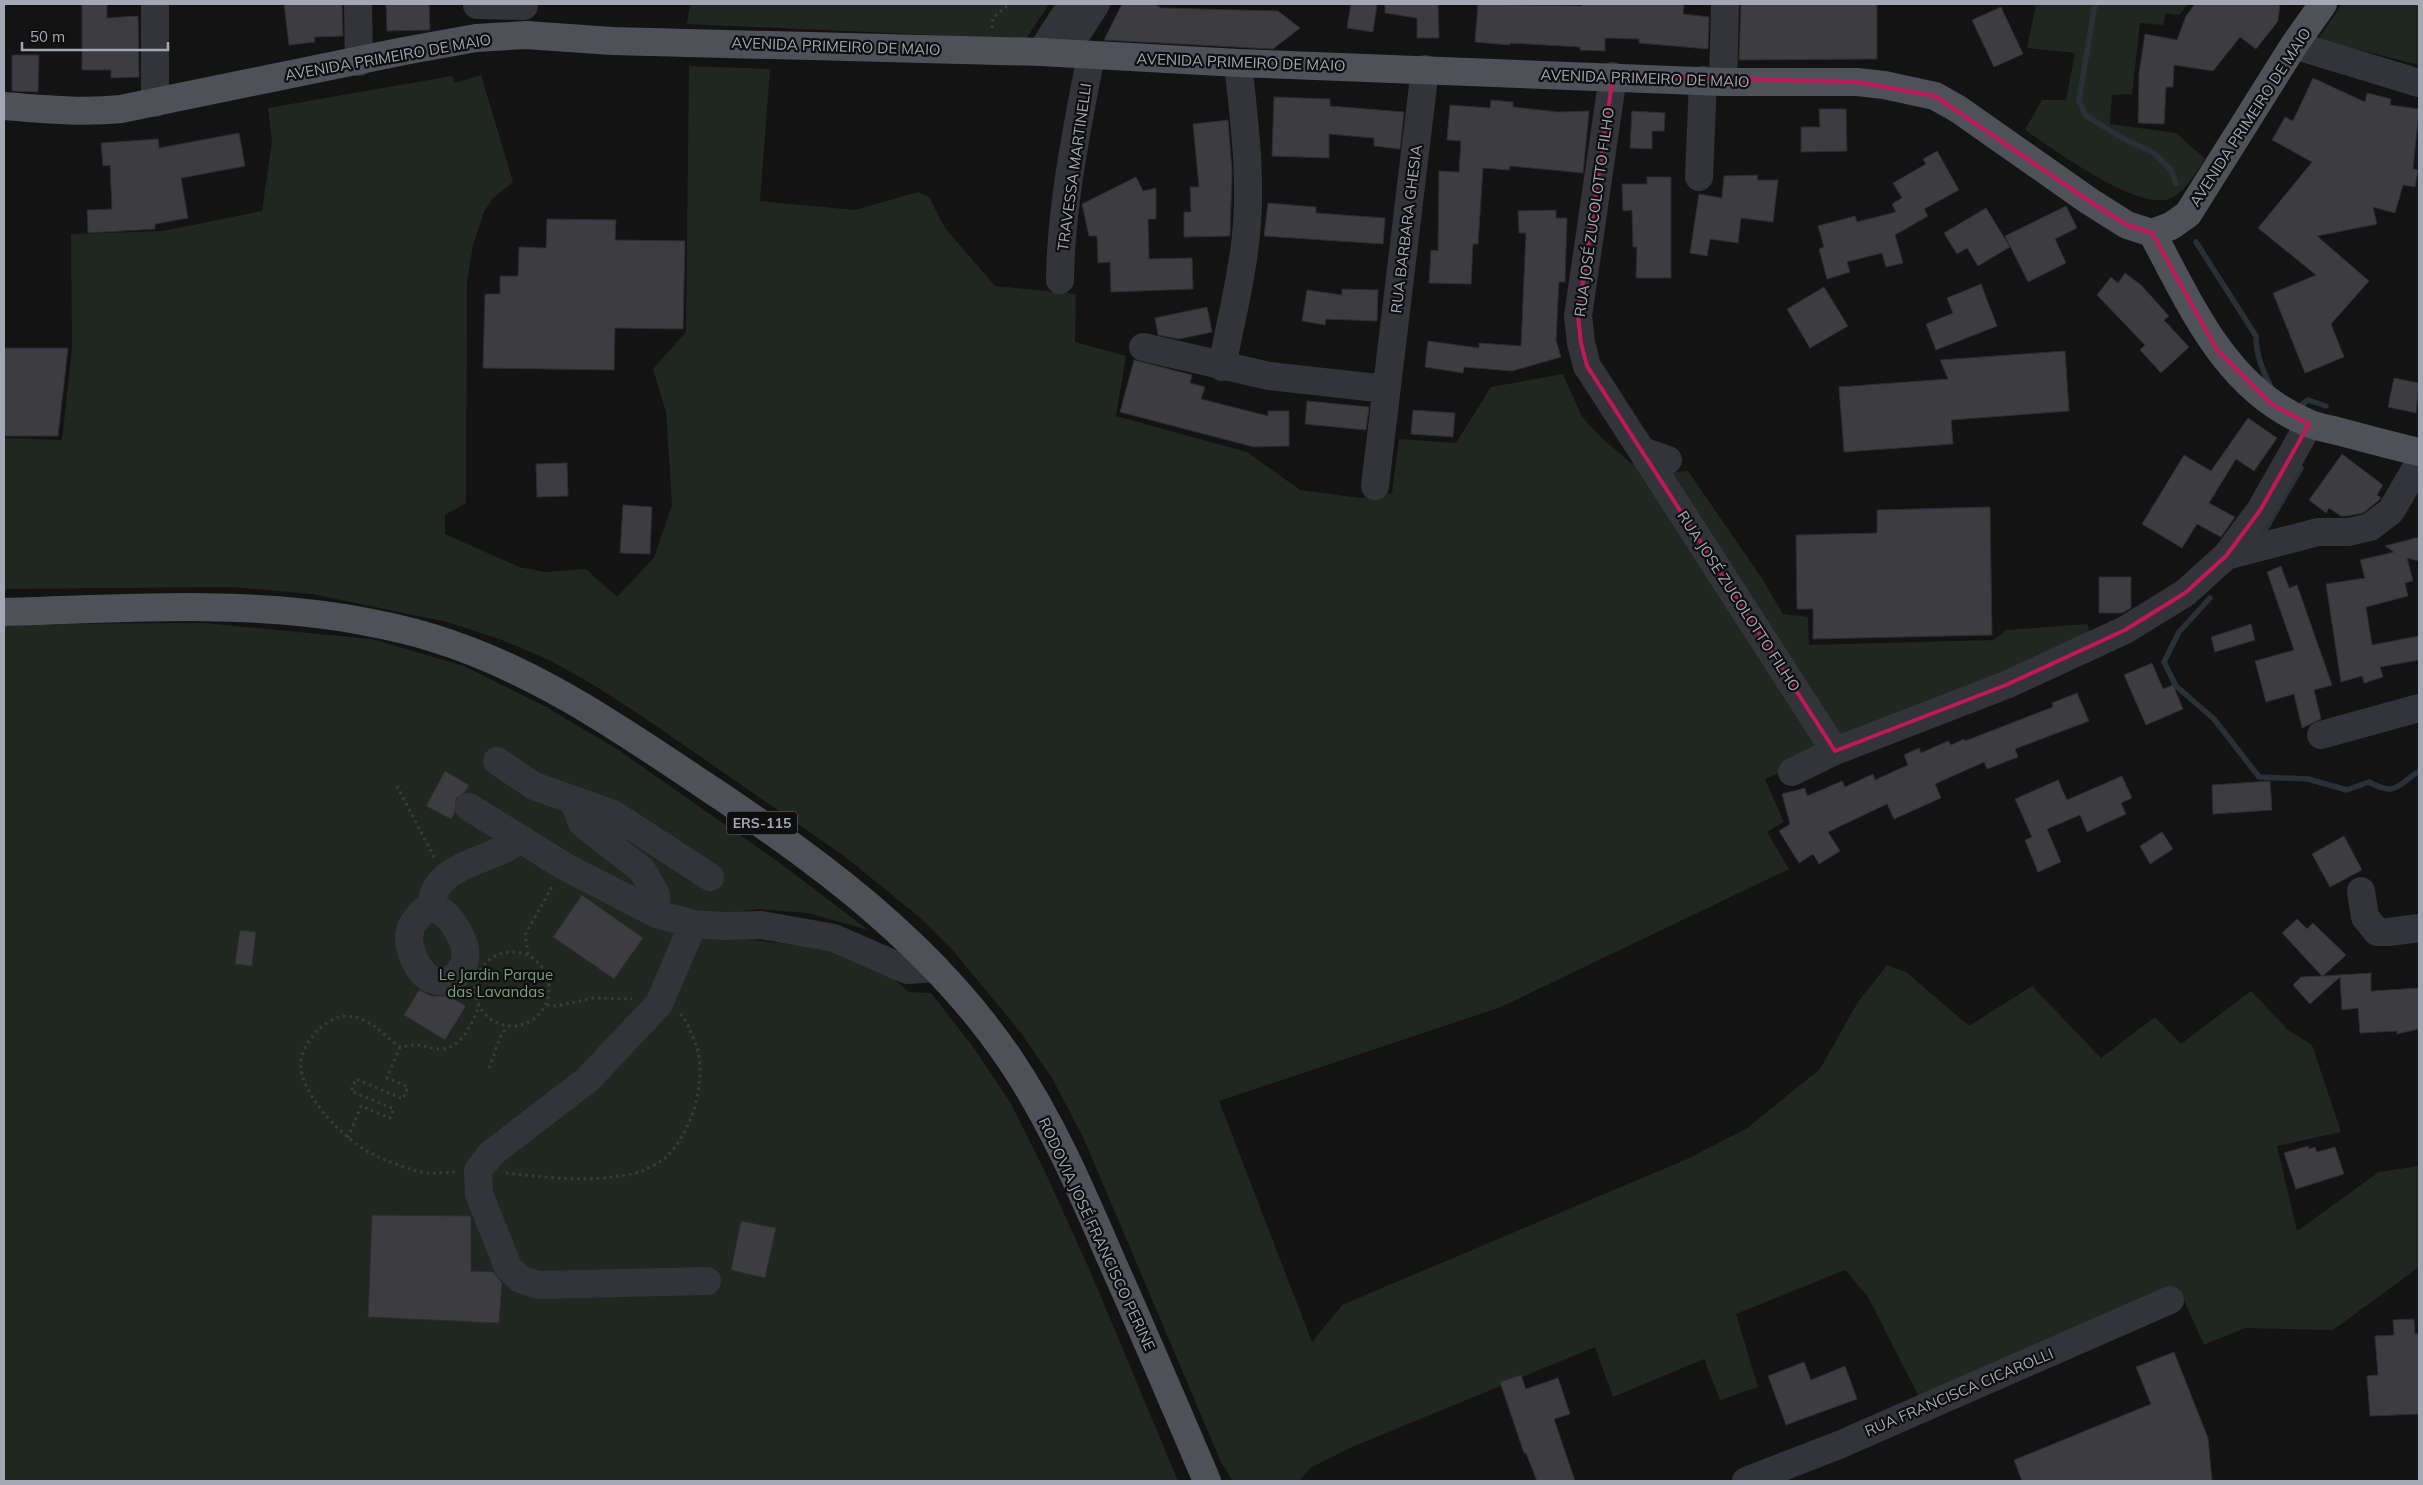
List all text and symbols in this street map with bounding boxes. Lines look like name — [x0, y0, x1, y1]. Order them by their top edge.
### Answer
scale bar — [22, 20, 169, 52]
street label: AVENIDA PRIMEIRO DE MAIO — [2185, 24, 2315, 210]
text: 50 m — [30, 27, 65, 46]
street label: AVENIDA PRIMEIRO DE MAIO — [283, 29, 493, 85]
street label: AVENIDA PRIMEIRO DE MAIO — [731, 33, 941, 59]
street label: AVENIDA PRIMEIRO DE MAIO — [1136, 49, 1346, 75]
street label: AVENIDA PRIMEIRO DE MAIO — [1540, 65, 1750, 91]
street label: TRAVESSA MARTINELLI — [1053, 82, 1095, 252]
street label: RUA JOSÉ ZUCOLOTTO FILHO — [1570, 106, 1618, 318]
street label: RUA BARBARA GHESIA — [1386, 144, 1426, 314]
street label: RUA JOSÉ ZUCOLOTTO FILHO — [1673, 507, 1805, 695]
road number: ERS-115 — [727, 811, 797, 834]
park label: Le Jardin Parque das Lavandas — [439, 965, 553, 1001]
street label: RODOVIA JOSÉ FRANCISCO PERINE — [1035, 1114, 1160, 1354]
street label: RUA FRANCISCA CICAROLLI — [1862, 1344, 2056, 1440]

